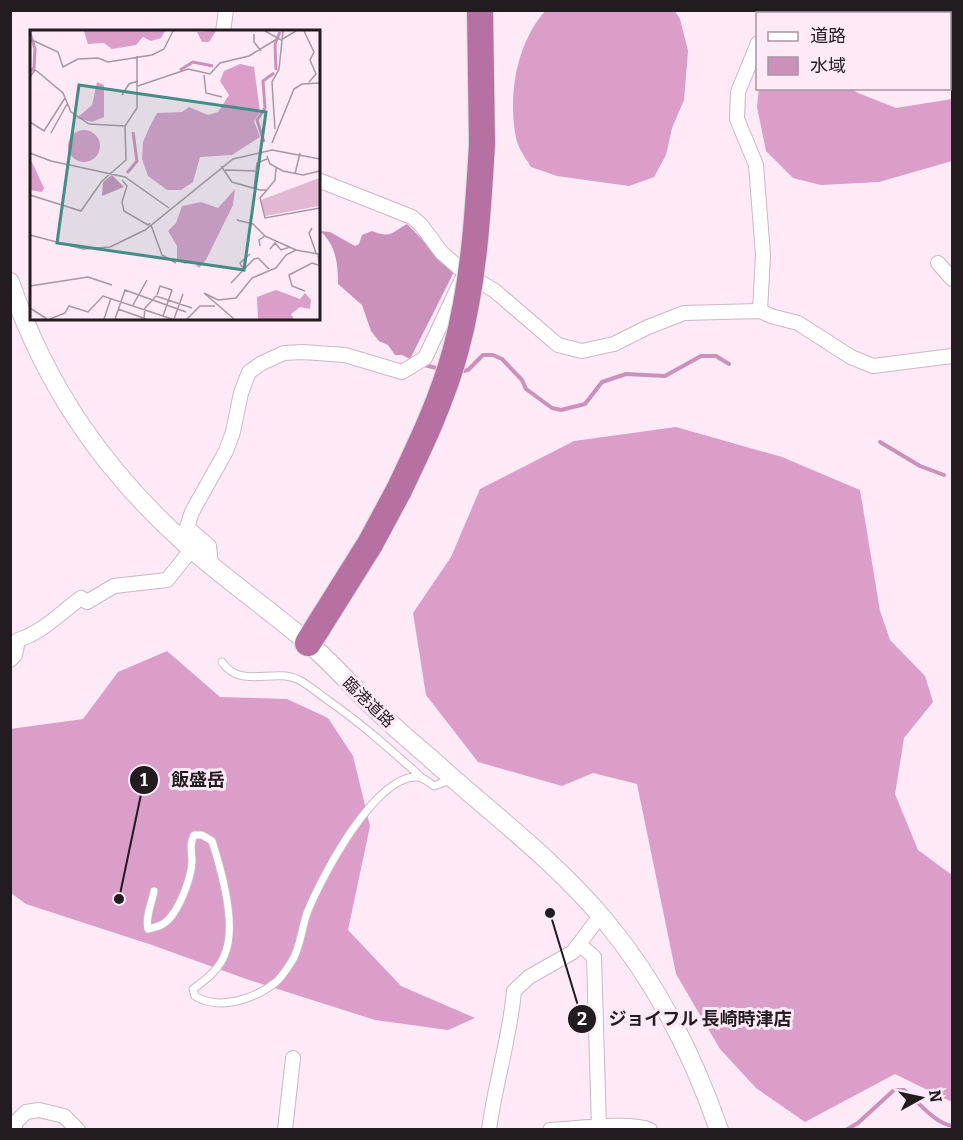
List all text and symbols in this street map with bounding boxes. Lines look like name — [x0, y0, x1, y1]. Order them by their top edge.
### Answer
legend — [756, 12, 951, 90]
text: 道路 — [810, 25, 846, 47]
inset map — [30, 30, 320, 320]
text: 水域 — [810, 55, 846, 77]
street label: 臨港道路 — [339, 673, 398, 731]
callout: 飯盛岳 — [129, 762, 237, 798]
text: 1 — [140, 769, 148, 791]
text: 飯盛岳 — [171, 769, 225, 791]
callout: ジョイフル 長崎時津店 — [567, 1001, 804, 1037]
text: 2 — [577, 1008, 587, 1030]
text: ジョイフル 長崎時津店 — [608, 1008, 792, 1030]
north arrow — [891, 1068, 951, 1128]
text: N — [925, 1089, 946, 1103]

